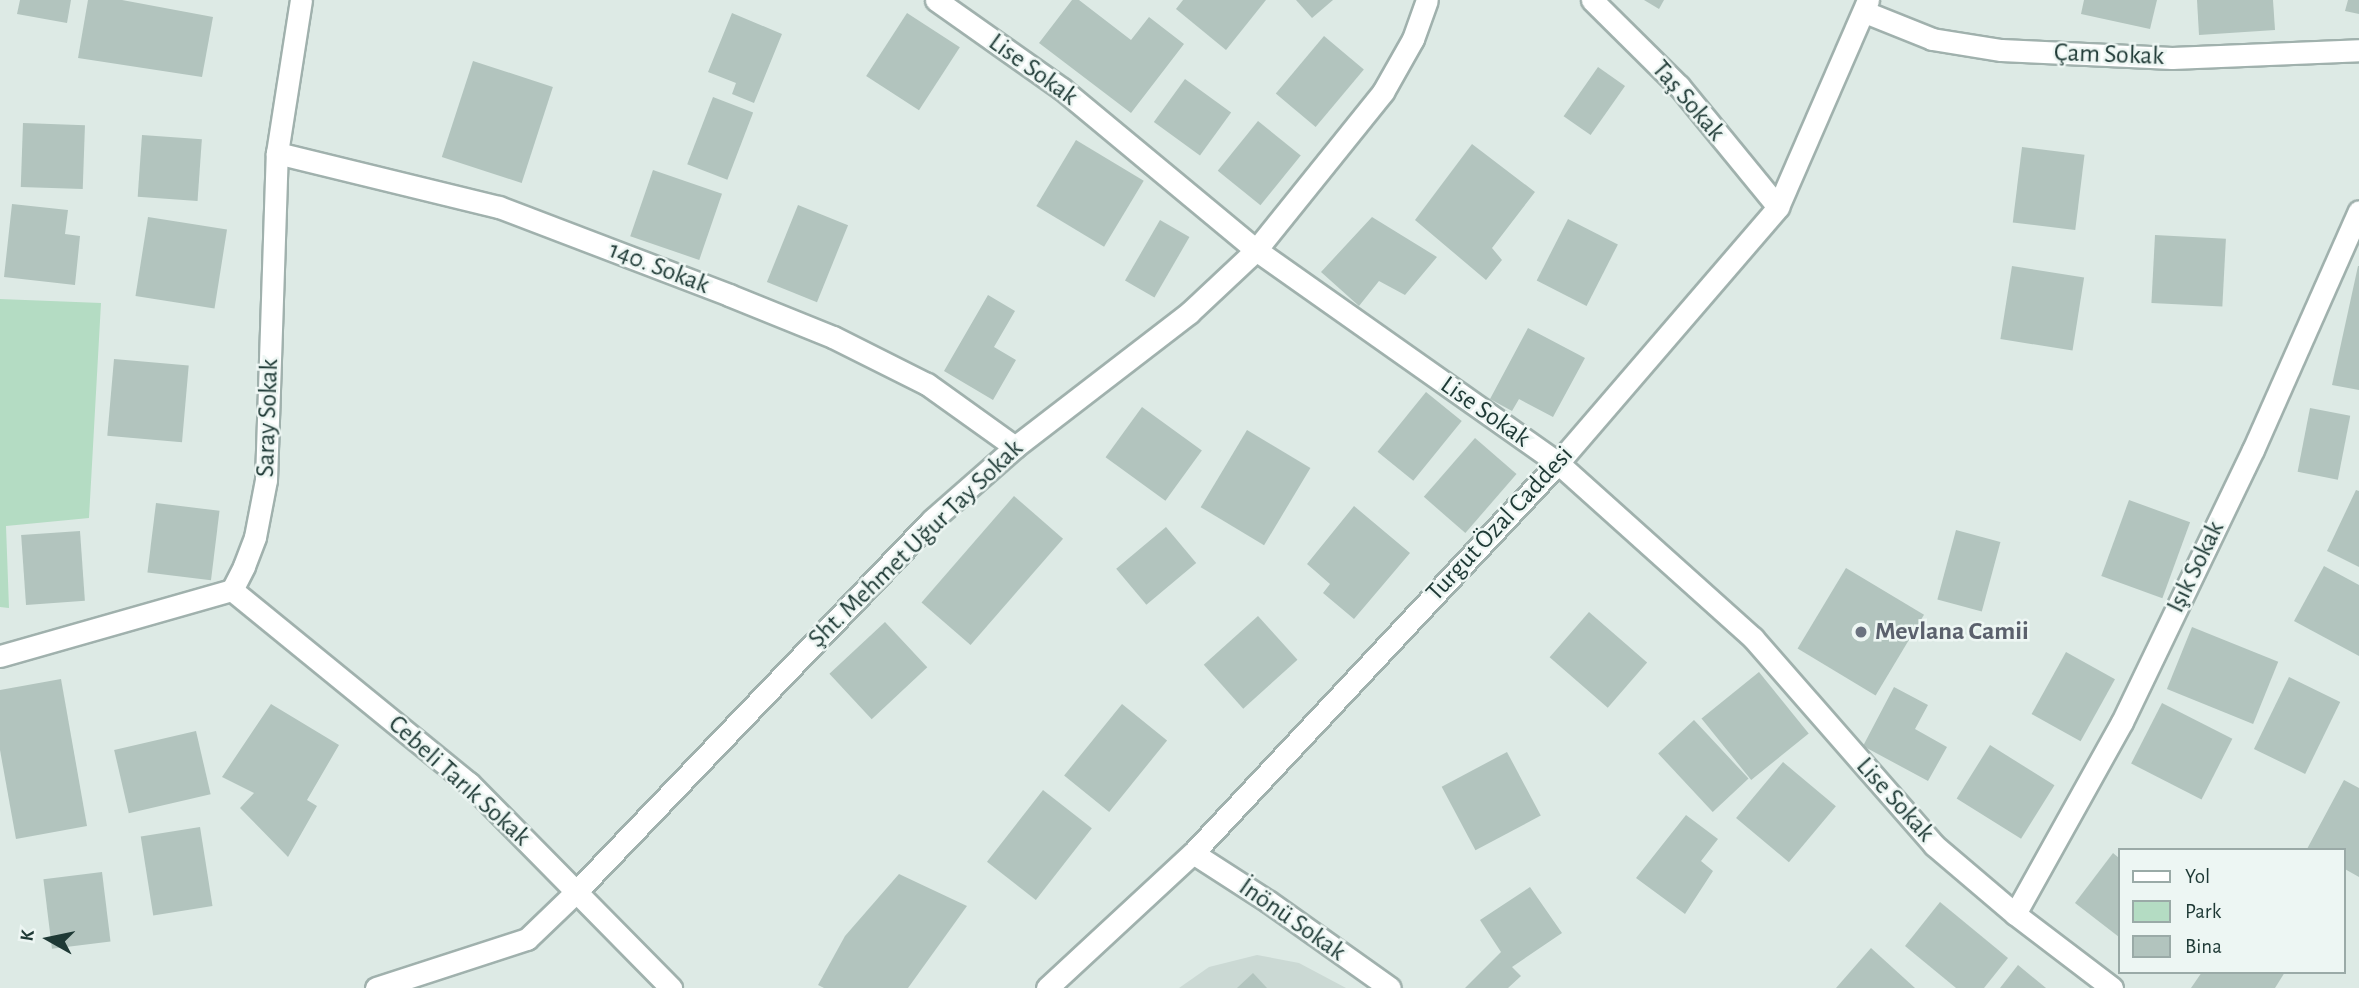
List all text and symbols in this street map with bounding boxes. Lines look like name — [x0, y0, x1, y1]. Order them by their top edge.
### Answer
street label: Lise Sokak — [982, 27, 1084, 113]
street label: Çam Sokak — [2053, 37, 2165, 73]
street label: Taş Sokak — [1645, 54, 1731, 148]
street label: 140. Sokak — [604, 235, 714, 301]
street label: Saray Sokak — [250, 358, 286, 478]
street label: Lise Sokak — [1434, 370, 1536, 454]
street label: Şht. Mehmet Uğur Tay Sokak — [802, 433, 1030, 655]
street label: Turgut Özal Caddesi — [1420, 440, 1580, 608]
street label: Işık Sokak — [2160, 516, 2232, 618]
place label: Mevlana Camii — [1875, 616, 2029, 648]
marker: Mevlana Camii — [1853, 624, 1869, 640]
street label: Cebeli Tarık Sokak — [381, 709, 537, 853]
street label: Lise Sokak — [1849, 751, 1941, 849]
legend — [2118, 848, 2345, 974]
text: Yol — [2185, 866, 2210, 887]
street label: İnönü Sokak — [1233, 872, 1351, 968]
text: Park — [2185, 901, 2221, 922]
north arrow — [14, 904, 84, 974]
text: K — [18, 929, 38, 943]
text: Bina — [2185, 936, 2222, 957]

